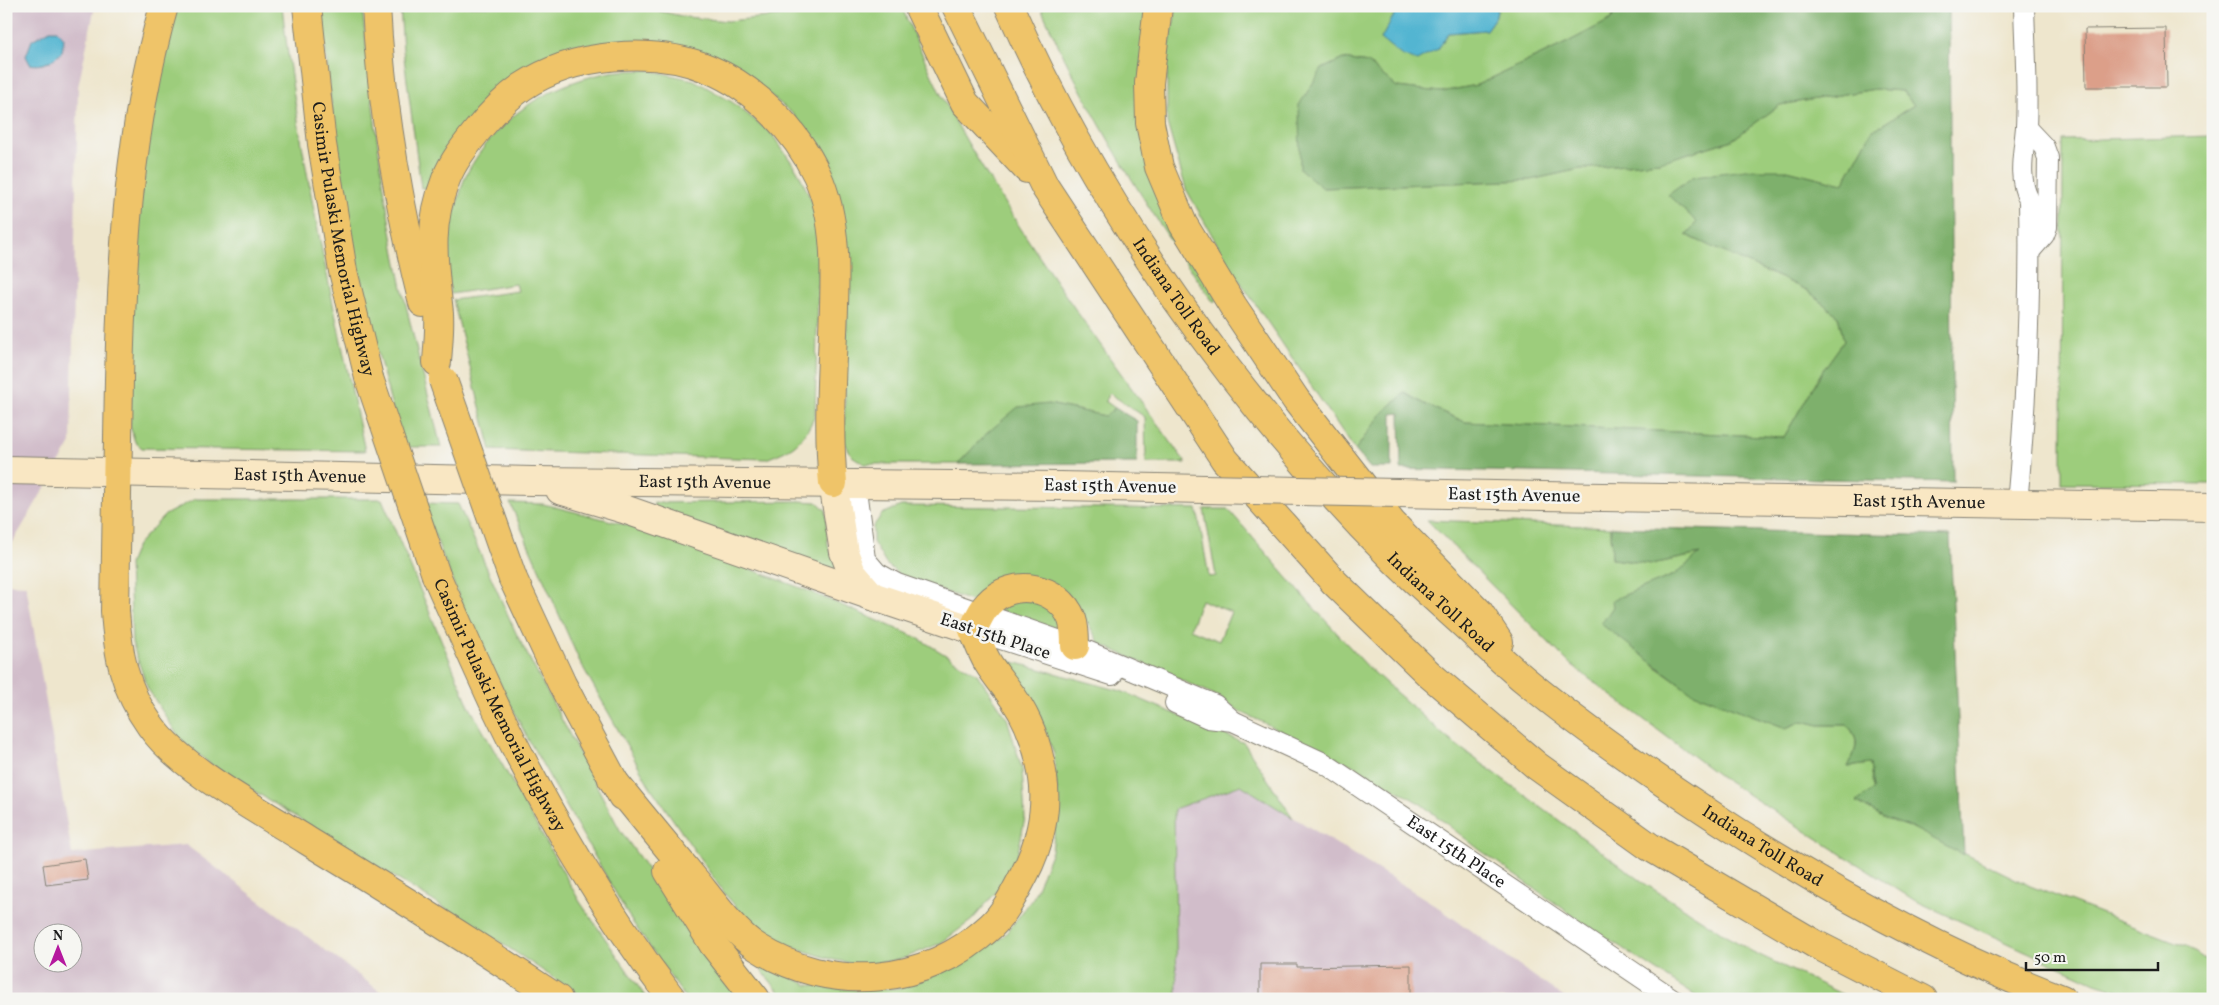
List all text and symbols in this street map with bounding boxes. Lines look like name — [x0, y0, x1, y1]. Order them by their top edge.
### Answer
street label: Casimir Pulaski Memorial Highway — [305, 100, 381, 379]
street label: Indiana Toll Road — [1126, 233, 1226, 361]
street label: East 15th Avenue — [233, 462, 367, 490]
street label: East 15th Avenue — [638, 470, 771, 496]
street label: East 15th Avenue — [1044, 473, 1176, 501]
street label: East 15th Avenue — [1448, 482, 1580, 510]
street label: East 15th Avenue — [1852, 489, 1985, 516]
street label: Indiana Toll Road — [1381, 547, 1499, 659]
street label: Casimir Pulaski Memorial Highway — [427, 575, 572, 837]
street label: East 15th Place — [936, 607, 1054, 667]
street label: Indiana Toll Road — [1697, 799, 1828, 893]
street label: East 15th Place — [1401, 810, 1511, 895]
north arrow — [32, 922, 82, 972]
text: N — [53, 927, 63, 946]
scale bar — [2026, 940, 2159, 972]
text: 50 m — [2034, 948, 2066, 969]

